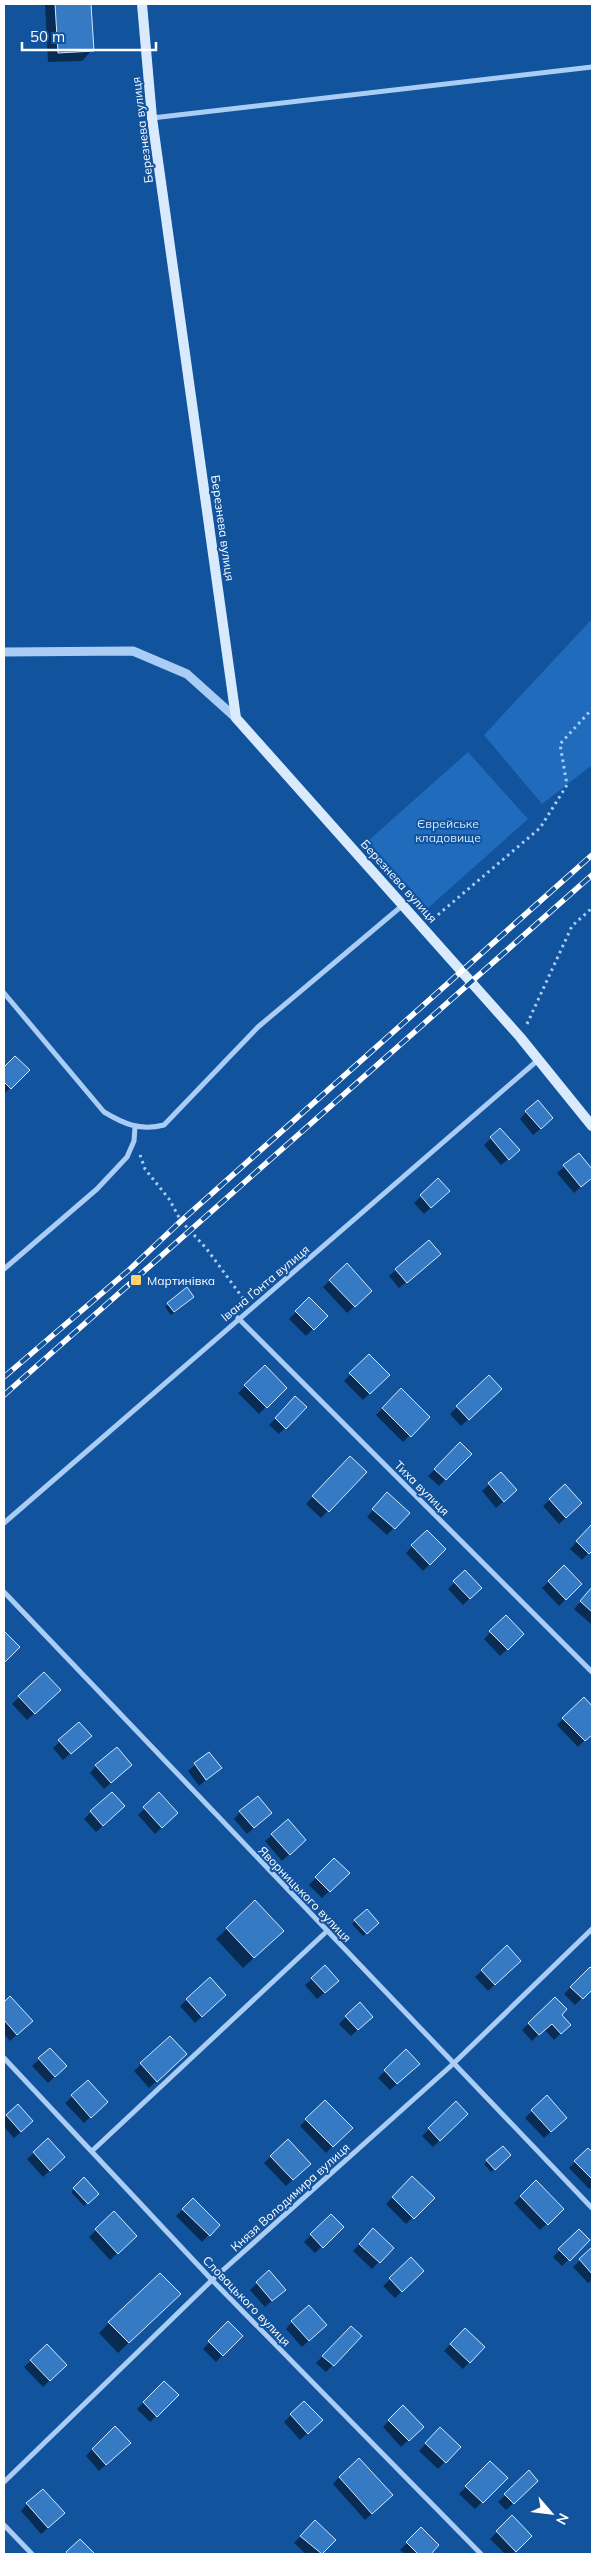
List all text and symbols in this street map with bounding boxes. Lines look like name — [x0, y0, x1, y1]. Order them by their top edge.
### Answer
scale bar — [22, 20, 156, 52]
text: 50 m — [30, 27, 65, 46]
street label: Березнева вулиця — [128, 76, 156, 184]
street label: Березнева вулиця — [208, 474, 238, 582]
park label: Єврейське кладовище — [415, 816, 481, 845]
street label: Березнева вулиця — [358, 836, 440, 926]
street label: Івана Ґонта вулиця — [218, 1242, 312, 1324]
marker: Мартинівка — [129, 1273, 143, 1287]
place label: Мартинівка — [147, 1273, 215, 1288]
street label: Тиха вулиця — [391, 1457, 453, 1519]
street label: Яворницького вулиця — [255, 1843, 355, 1945]
street label: Князя Володимира вулиця — [227, 2140, 353, 2254]
street label: Словацького вулиця — [200, 2253, 294, 2349]
north arrow — [526, 2488, 576, 2538]
text: N — [552, 2510, 573, 2528]

